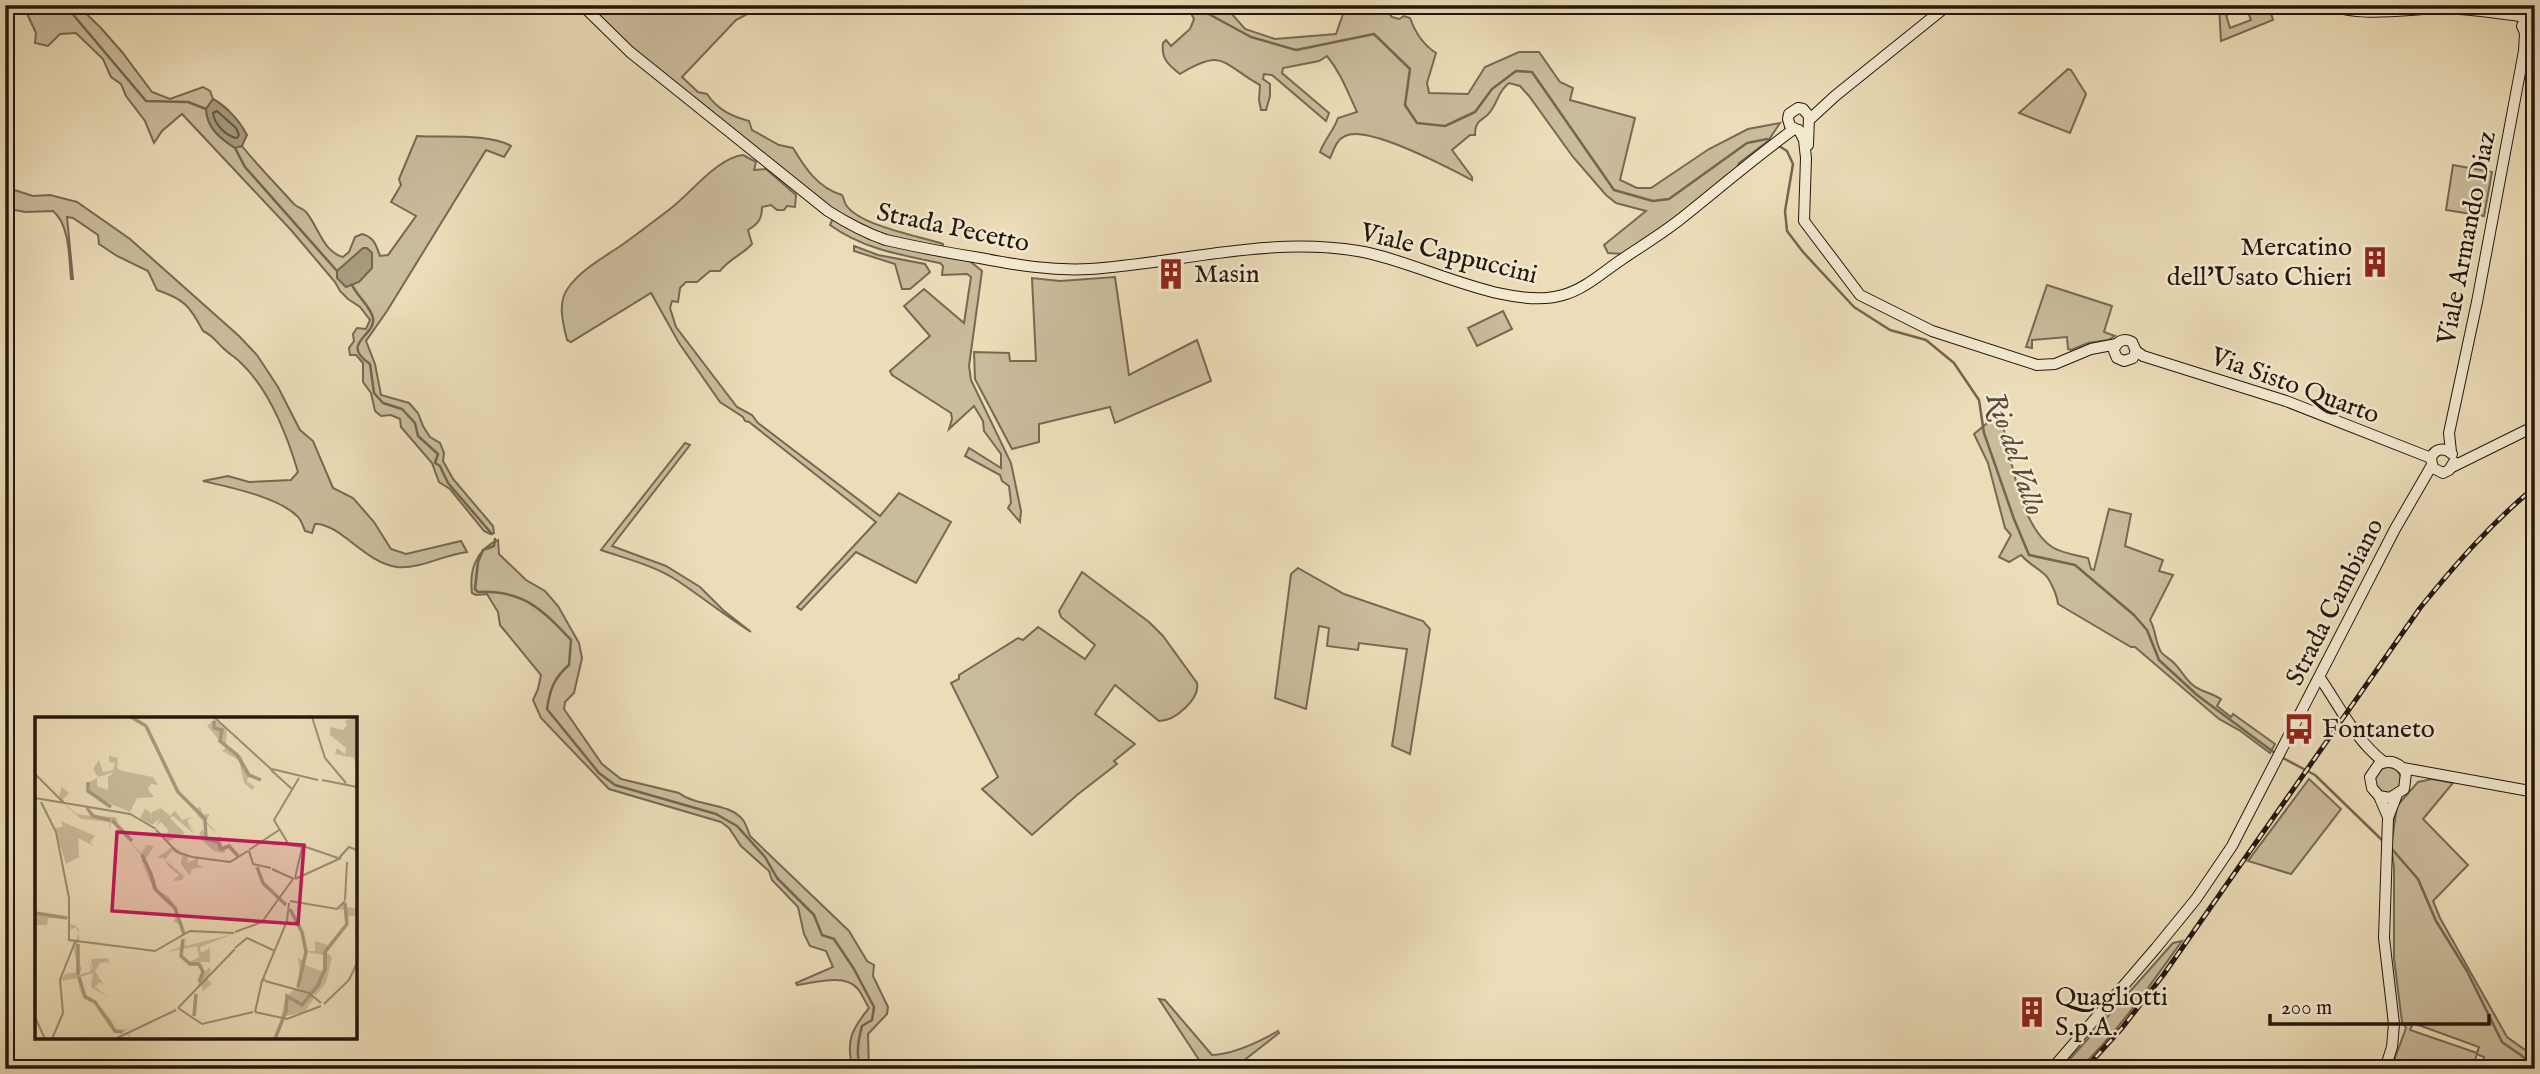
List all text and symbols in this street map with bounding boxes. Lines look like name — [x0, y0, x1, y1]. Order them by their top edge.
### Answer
street label: Viale Armando Diaz — [2430, 128, 2504, 349]
street label: Strada Pecetto — [874, 196, 1032, 260]
street label: Viale Cappuccini — [1356, 216, 1541, 292]
place label: Mercatino dell'Usato Chieri — [2167, 231, 2352, 294]
building icon: Mercatino dell'Usato Chieri — [2358, 245, 2392, 279]
building icon: Masin — [1154, 257, 1188, 291]
place label: Masin — [1194, 258, 1260, 291]
street label: Via Sisto Quarto — [2205, 340, 2384, 432]
water label: Rio del Vallo — [1977, 388, 2051, 520]
street label: Strada Cambiano — [2279, 513, 2391, 691]
bus stop icon: Fontaneto — [2282, 712, 2316, 746]
place label: Fontaneto — [2322, 713, 2435, 746]
inset map — [35, 717, 357, 1039]
place label: Quagliotti S.p.A. — [2055, 981, 2168, 1044]
scale bar — [2270, 983, 2489, 1027]
building icon: Quagliotti S.p.A. — [2015, 995, 2049, 1029]
text: 200 m — [2281, 995, 2332, 1022]

